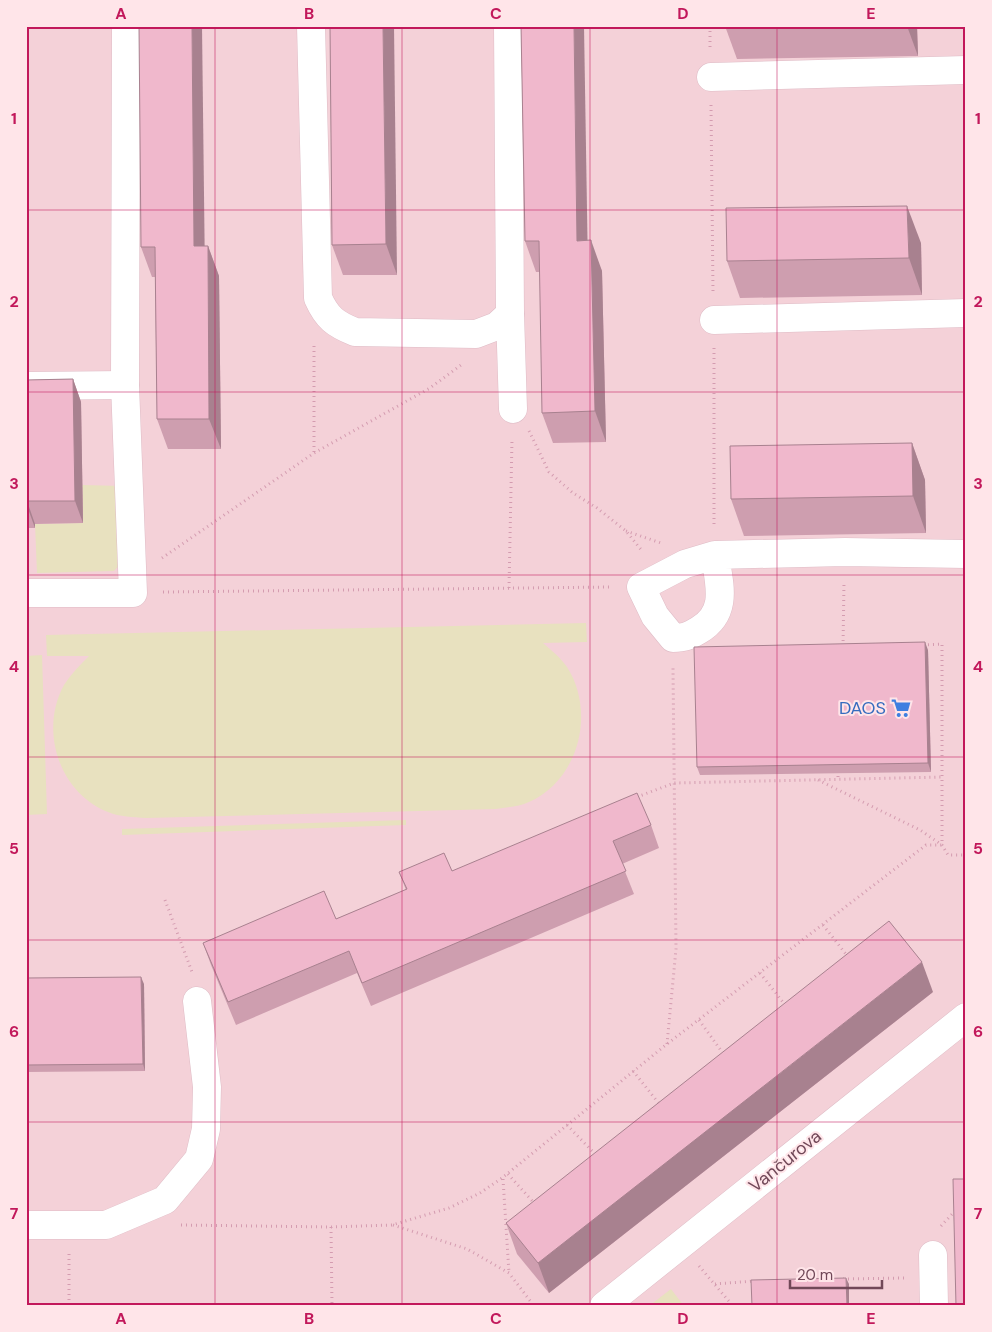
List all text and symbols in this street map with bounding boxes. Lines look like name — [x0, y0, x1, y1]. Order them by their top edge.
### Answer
text: A — [115, 3, 127, 24]
text: B — [304, 3, 314, 24]
text: C — [490, 3, 502, 24]
text: D — [677, 3, 689, 24]
text: E — [866, 3, 876, 24]
text: 1 — [11, 108, 17, 129]
text: 1 — [975, 108, 981, 129]
text: 2 — [9, 291, 19, 312]
text: 2 — [973, 291, 983, 312]
text: 3 — [9, 473, 19, 494]
text: 3 — [973, 473, 983, 494]
text: 4 — [9, 656, 19, 677]
text: 4 — [973, 656, 983, 677]
place label: DAOS — [839, 696, 886, 720]
supermarket icon: DAOS — [890, 697, 912, 719]
text: 5 — [9, 838, 19, 859]
text: 5 — [973, 838, 983, 859]
text: 6 — [9, 1021, 19, 1042]
text: 6 — [973, 1021, 983, 1042]
street label: Vančurova — [744, 1124, 826, 1198]
text: 7 — [10, 1203, 19, 1224]
text: 7 — [974, 1203, 983, 1224]
scale bar — [790, 1257, 882, 1289]
text: 20 m — [797, 1265, 833, 1285]
text: A — [115, 1308, 127, 1329]
text: B — [304, 1308, 314, 1329]
text: C — [490, 1308, 502, 1329]
text: D — [677, 1308, 689, 1329]
text: E — [866, 1308, 876, 1329]

